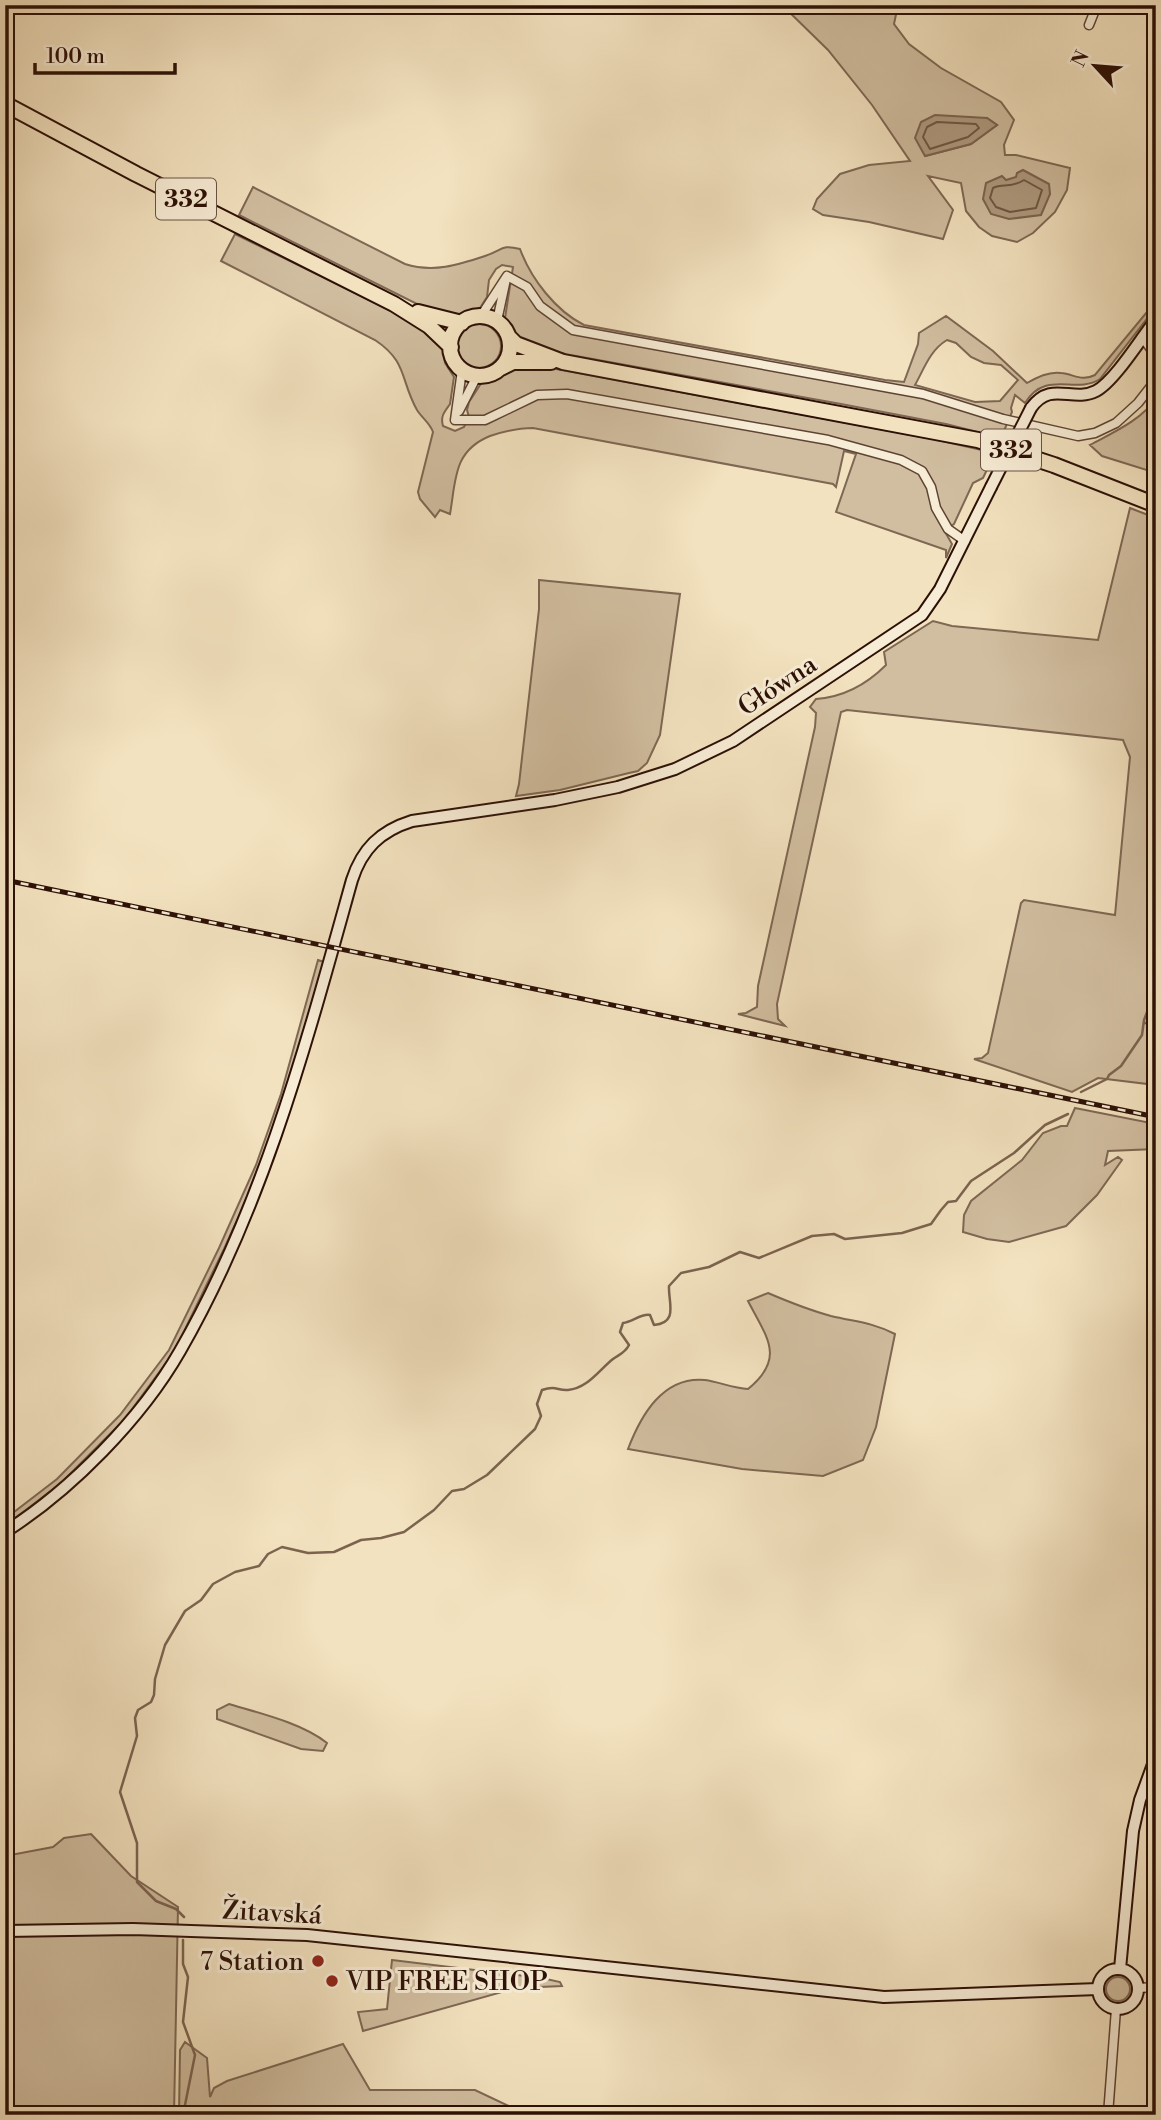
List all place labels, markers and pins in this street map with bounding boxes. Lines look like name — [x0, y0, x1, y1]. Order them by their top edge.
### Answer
place label: 7 Station — [200, 1946, 304, 1978]
marker: 7 Station — [310, 1953, 326, 1969]
place label: VIP FREE SHOP — [345, 1966, 548, 1998]
marker: VIP FREE SHOP — [324, 1973, 340, 1989]

